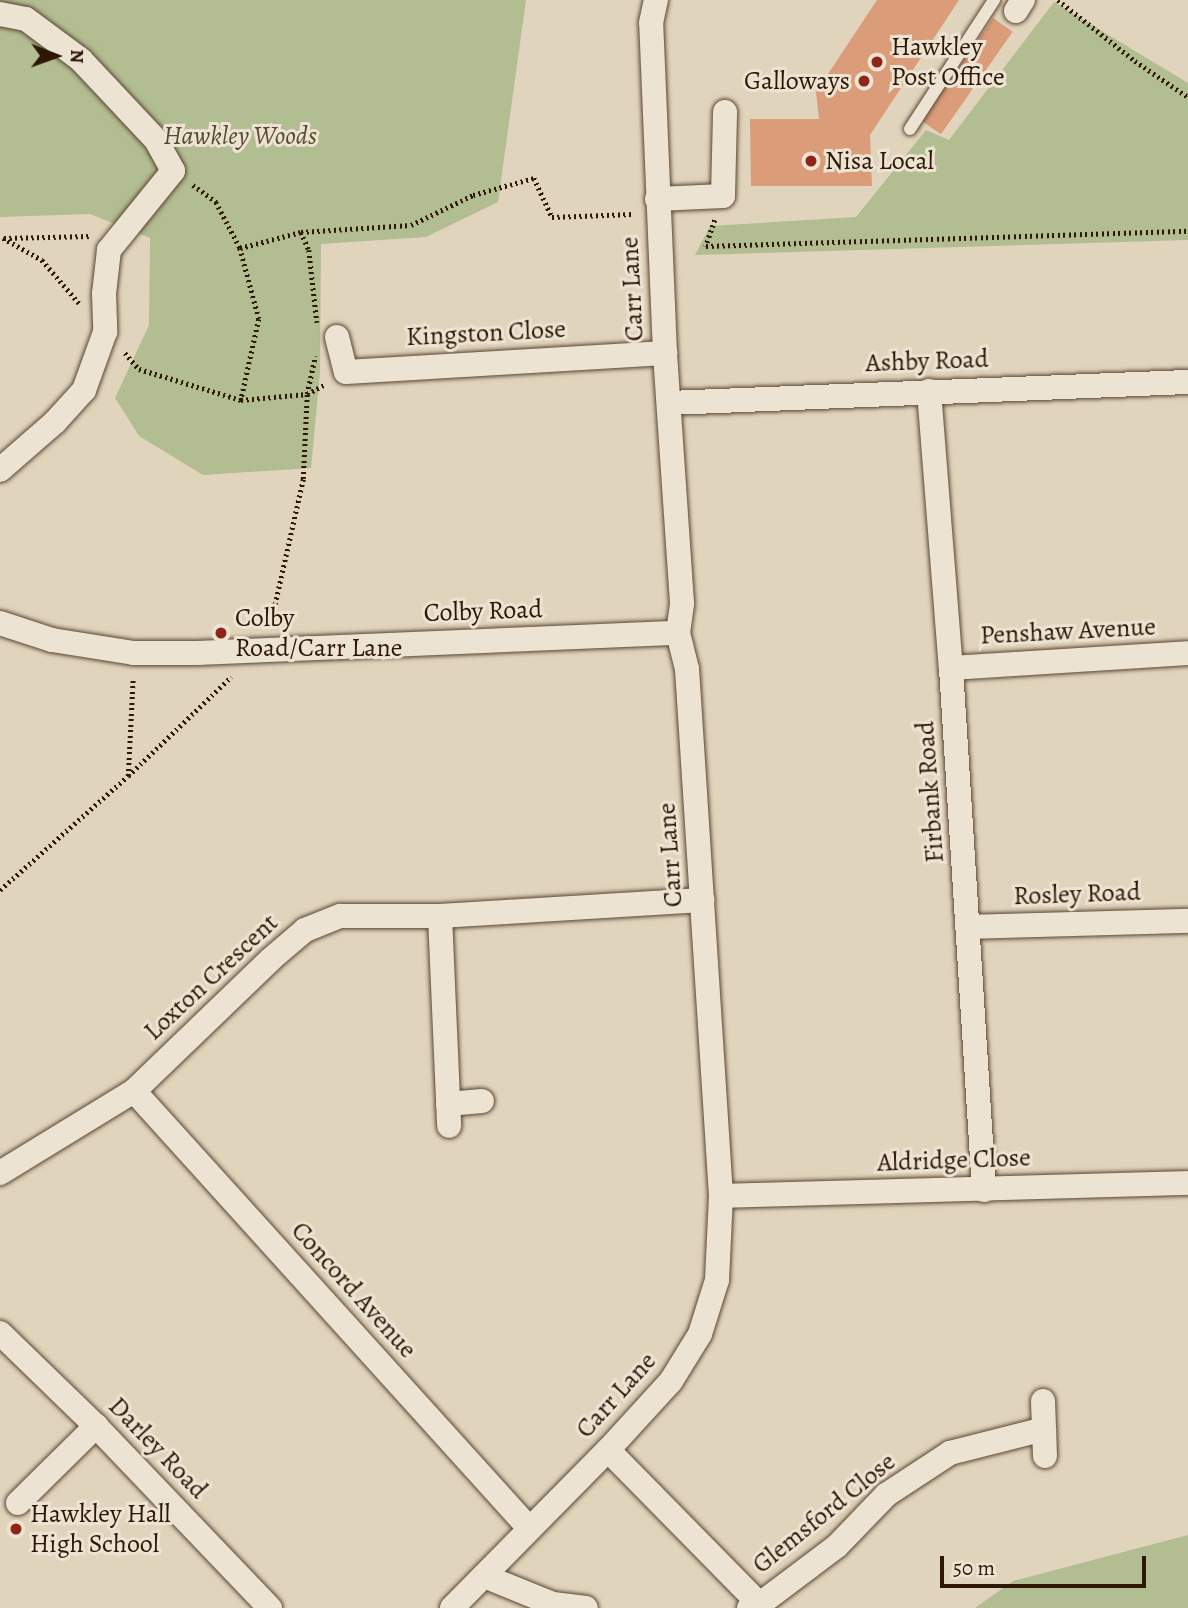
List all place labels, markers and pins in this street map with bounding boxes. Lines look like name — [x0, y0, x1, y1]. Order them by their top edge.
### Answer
place label: Hawkley Post Office — [891, 31, 1005, 92]
marker: Hawkley Post Office — [869, 54, 885, 70]
place label: Galloways — [744, 65, 850, 97]
marker: Galloways — [856, 73, 872, 89]
place label: Nisa Local — [825, 145, 934, 177]
marker: Nisa Local — [803, 153, 819, 169]
place label: Colby Road/Carr Lane — [235, 602, 402, 664]
marker: Colby Road/Carr Lane — [213, 625, 229, 641]
place label: Hawkley Hall High School — [30, 1498, 171, 1560]
marker: Hawkley Hall High School — [8, 1521, 24, 1537]

